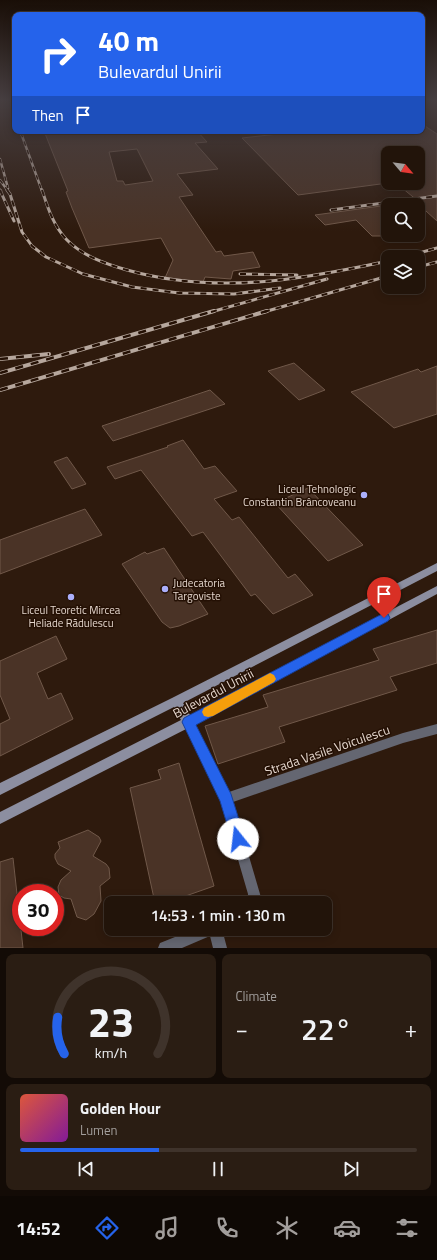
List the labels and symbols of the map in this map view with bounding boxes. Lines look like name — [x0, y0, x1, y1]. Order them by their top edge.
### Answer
north arrow — [381, 146, 425, 190]
place label: Liceul Tehnologic Constantin Brâncoveanu — [243, 481, 356, 510]
marker: Liceul Tehnologic Constantin Brâncoveanu — [359, 490, 369, 500]
place label: Judecatoria Targoviste — [173, 575, 226, 604]
pin — [367, 577, 401, 618]
marker: Judecatoria Targoviste — [160, 584, 170, 594]
marker: Liceul Teoretic Mircea Heliade Rădulescu — [66, 592, 76, 602]
place label: Liceul Teoretic Mircea Heliade Rădulescu — [22, 602, 121, 631]
street label: Bulevardul Unirii — [169, 663, 257, 723]
street label: Strada Vasile Voiculescu — [262, 719, 392, 781]
position arrow — [217, 818, 259, 860]
speed limit sign: 30 — [12, 884, 64, 936]

